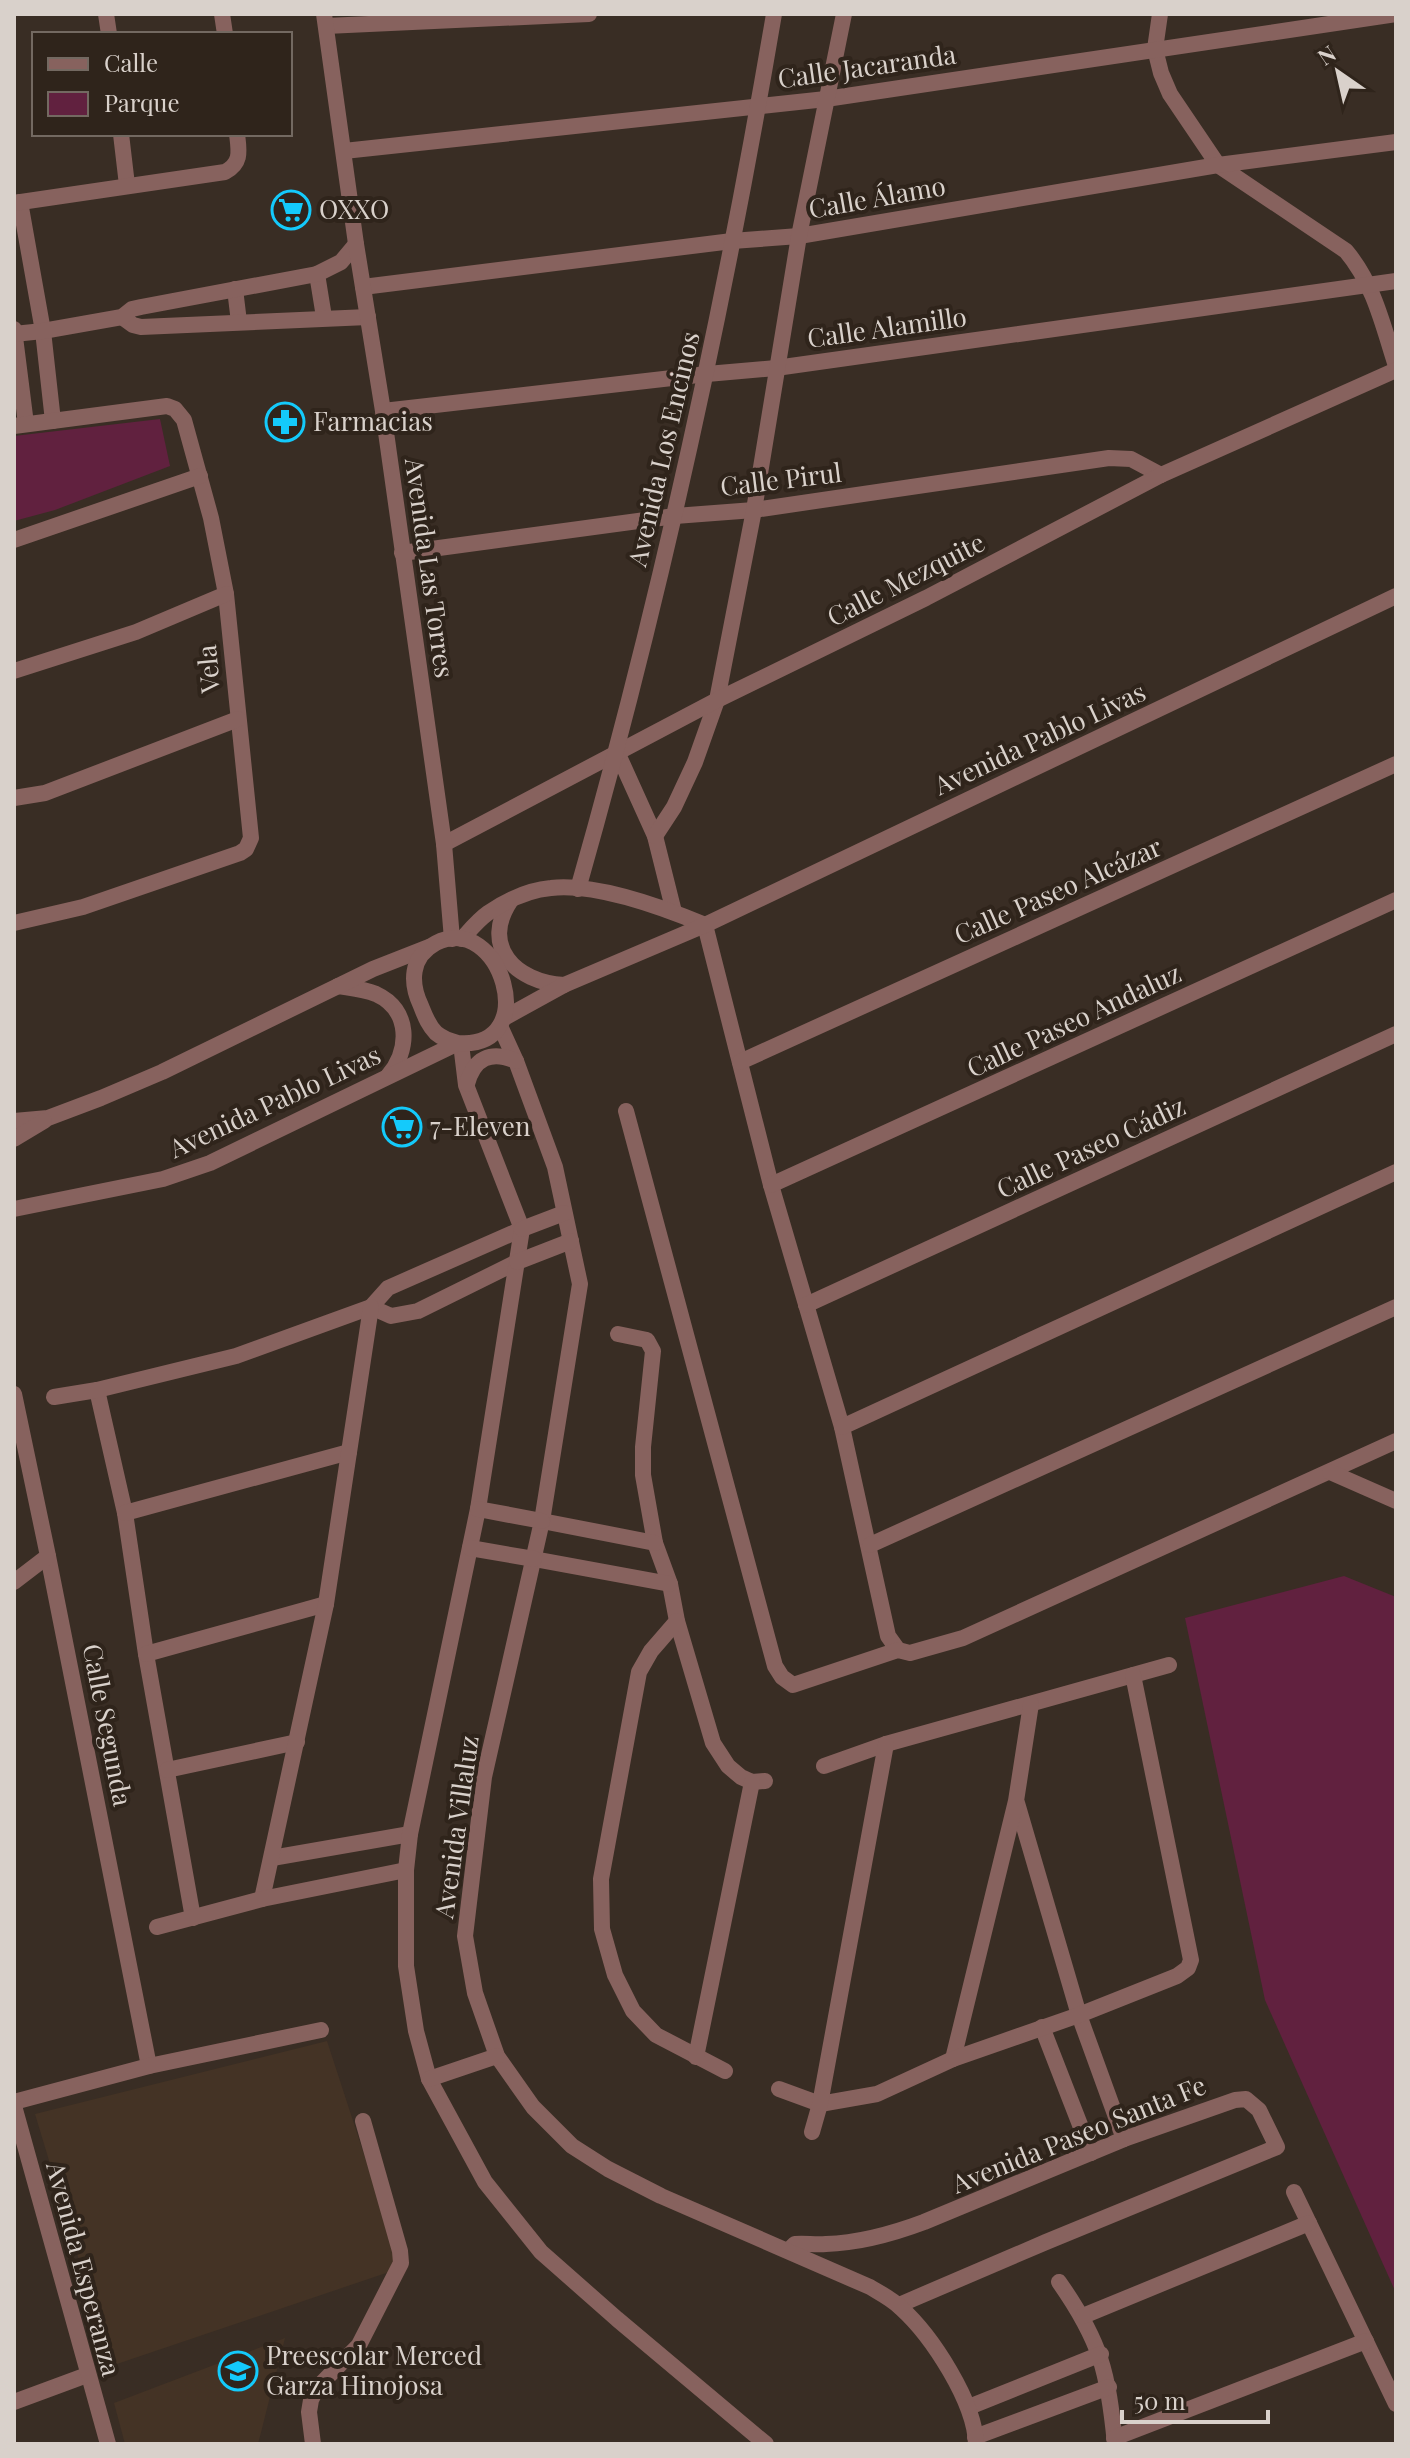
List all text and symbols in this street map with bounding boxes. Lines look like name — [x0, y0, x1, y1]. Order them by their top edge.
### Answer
legend — [32, 32, 292, 136]
north arrow — [1298, 32, 1378, 112]
street label: Calle Jacaranda — [775, 36, 958, 95]
text: N — [1311, 38, 1341, 71]
text: Calle — [104, 46, 158, 78]
text: Parque — [104, 86, 180, 118]
street label: Calle Álamo — [806, 167, 948, 226]
supermarket icon: OXXO — [270, 189, 312, 231]
place label: OXXO — [319, 191, 389, 226]
street label: Calle Alamillo — [805, 298, 969, 355]
street label: Avenida Los Encinos — [618, 328, 707, 571]
pharmacy icon: Farmacias — [264, 401, 306, 443]
place label: Farmacias — [313, 403, 433, 438]
street label: Calle Pirul — [718, 454, 844, 503]
street label: Avenida Las Torres — [398, 455, 463, 680]
street label: Calle Mezquite — [821, 524, 990, 633]
street label: Vela — [188, 643, 227, 696]
street label: Avenida Pablo Livas — [927, 673, 1151, 802]
street label: Calle Paseo Alcázar — [948, 828, 1167, 951]
street label: Calle Paseo Andaluz — [961, 955, 1186, 1085]
street label: Avenida Pablo Livas — [162, 1036, 386, 1165]
street label: Calle Paseo Cádiz — [990, 1088, 1190, 1206]
supermarket icon: 7-Eleven — [381, 1106, 423, 1148]
place label: 7-Eleven — [430, 1108, 531, 1143]
street label: Calle Segunda — [76, 1641, 141, 1809]
street label: Avenida Villaluz — [425, 1733, 486, 1922]
street label: Avenida Paseo Santa Fe — [945, 2067, 1211, 2201]
street label: Avenida Esperanza — [39, 2157, 130, 2380]
place label: Preescolar Merced Garza Hinojosa — [266, 2337, 482, 2402]
school or university icon: Preescolar Merced Garza Hinojosa — [217, 2350, 259, 2392]
scale bar — [1122, 2374, 1268, 2424]
text: 50 m — [1134, 2384, 1186, 2416]

